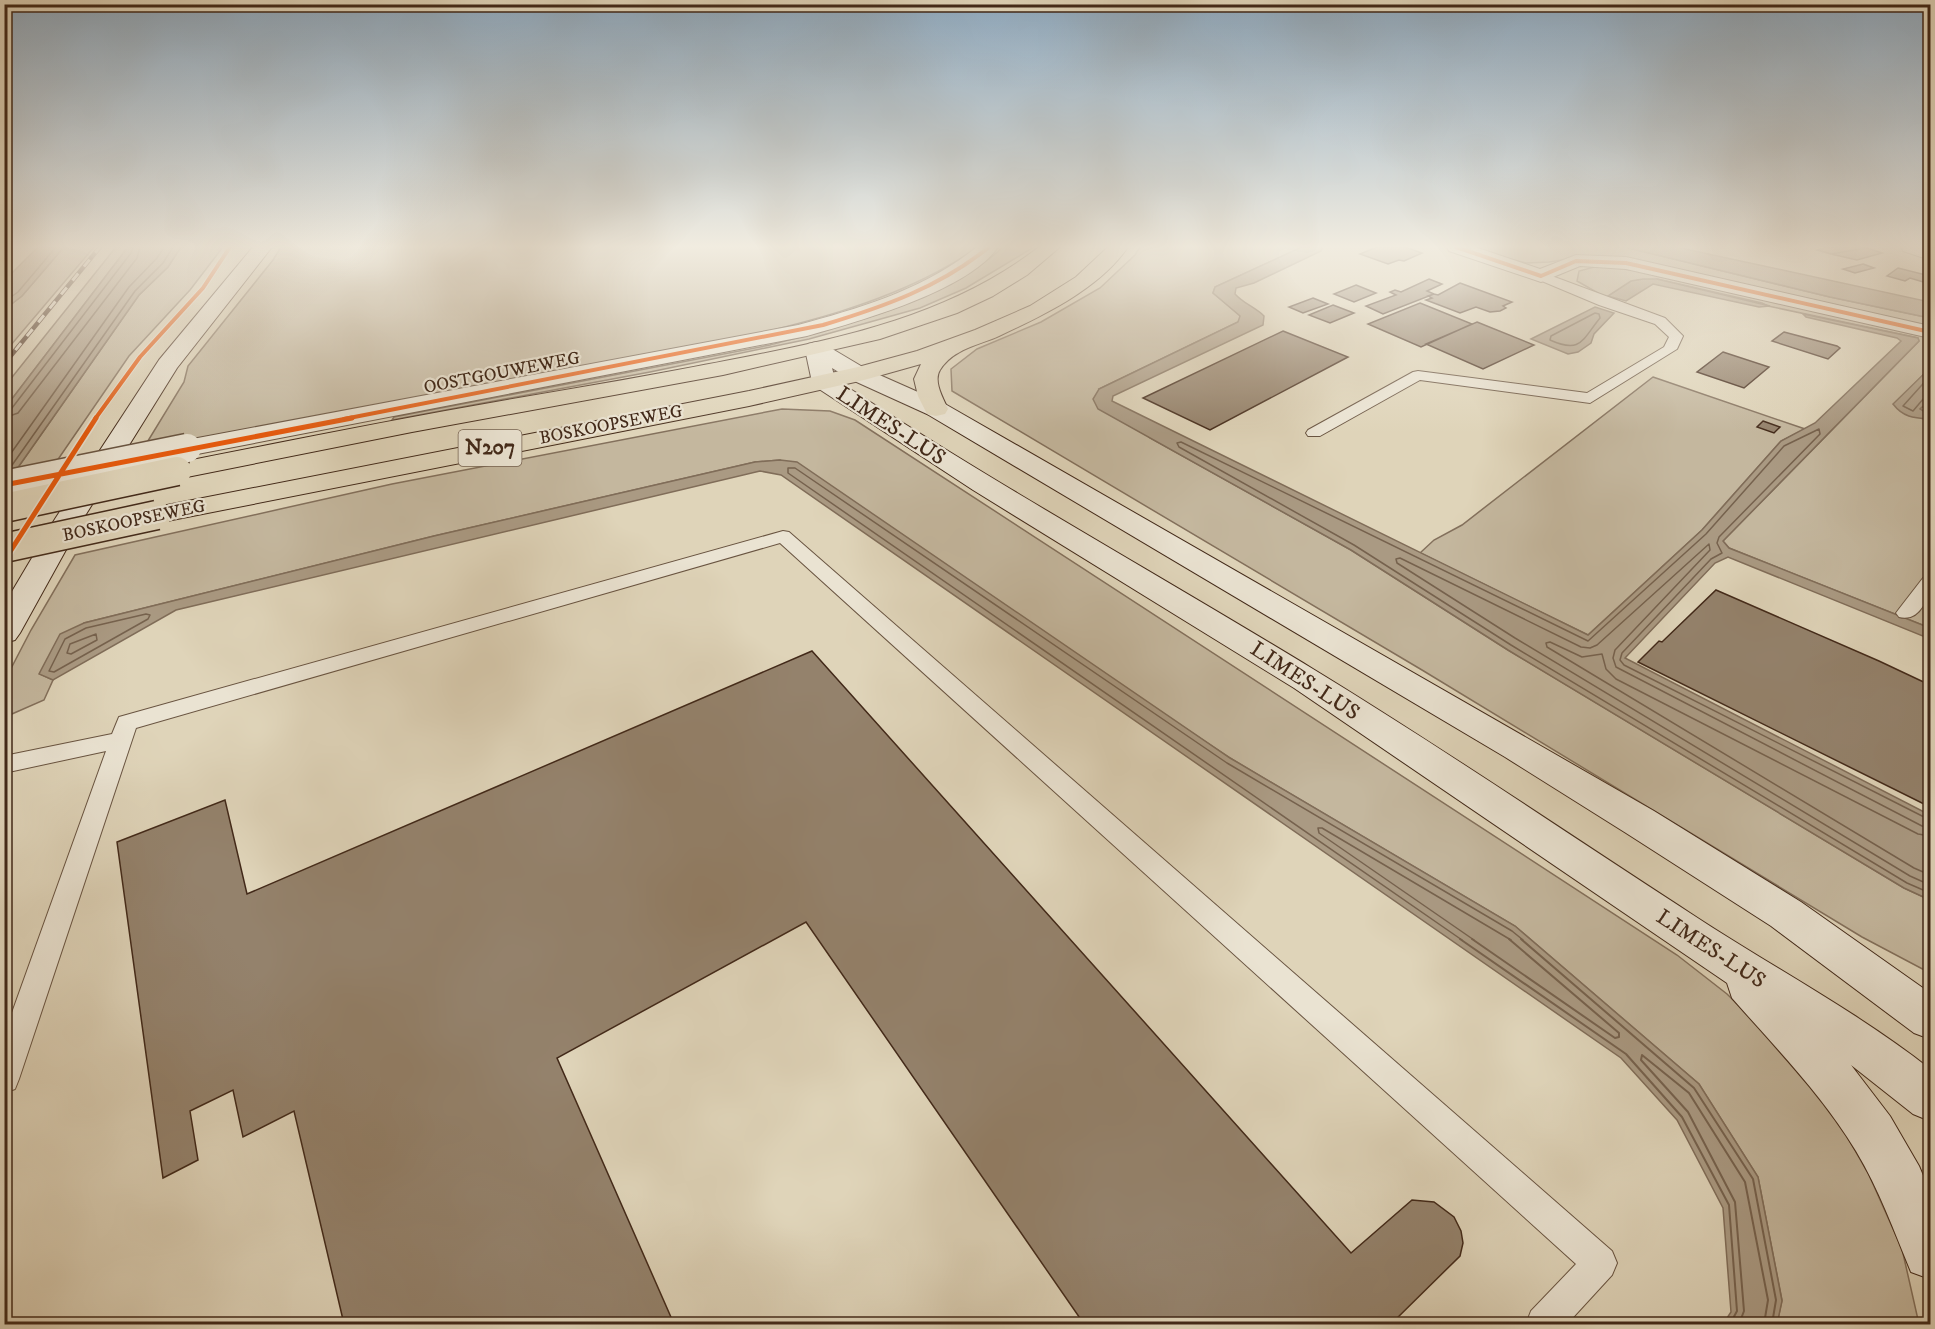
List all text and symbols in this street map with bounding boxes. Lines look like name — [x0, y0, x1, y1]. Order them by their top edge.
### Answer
street label: OOSTGOUWEWEG — [422, 347, 582, 399]
street label: LIMES-LUS — [831, 381, 951, 471]
street label: BOSKOOPSEWEG — [537, 400, 685, 450]
road number: N207 — [458, 430, 522, 466]
street label: BOSKOOPSEWEG — [61, 495, 208, 547]
street label: LIMES-LUS — [1245, 636, 1365, 726]
street label: LIMES-LUS — [1651, 904, 1771, 994]

